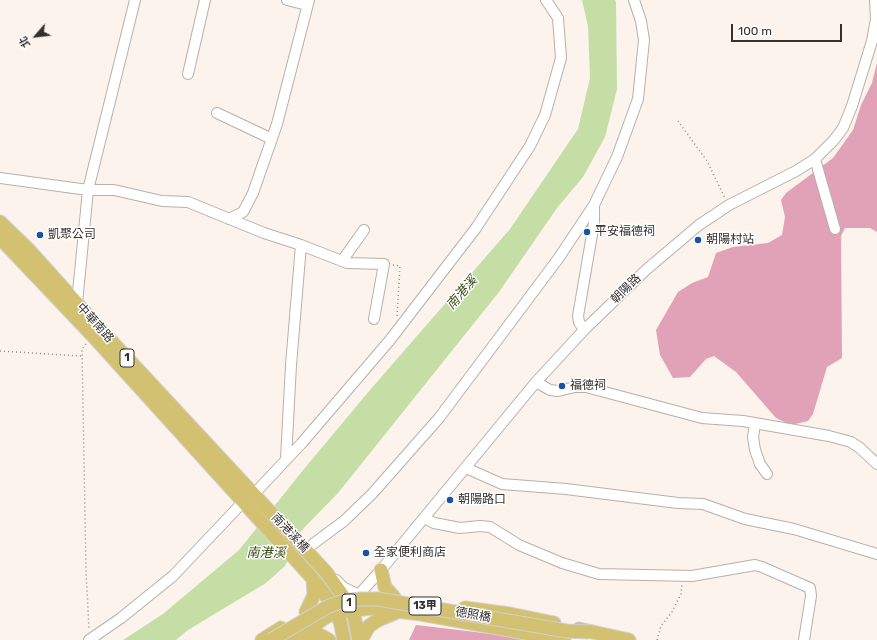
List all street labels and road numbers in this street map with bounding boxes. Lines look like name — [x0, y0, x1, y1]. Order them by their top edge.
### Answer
street label: 朝陽路 — [608, 271, 644, 307]
street label: 中華南路 — [74, 300, 116, 346]
road number: 1 — [120, 349, 134, 367]
street label: 南港溪橋 — [268, 511, 312, 555]
road number: 1 — [342, 594, 356, 612]
road number: 13甲 — [409, 597, 441, 615]
street label: 德照橋 — [454, 605, 492, 625]

